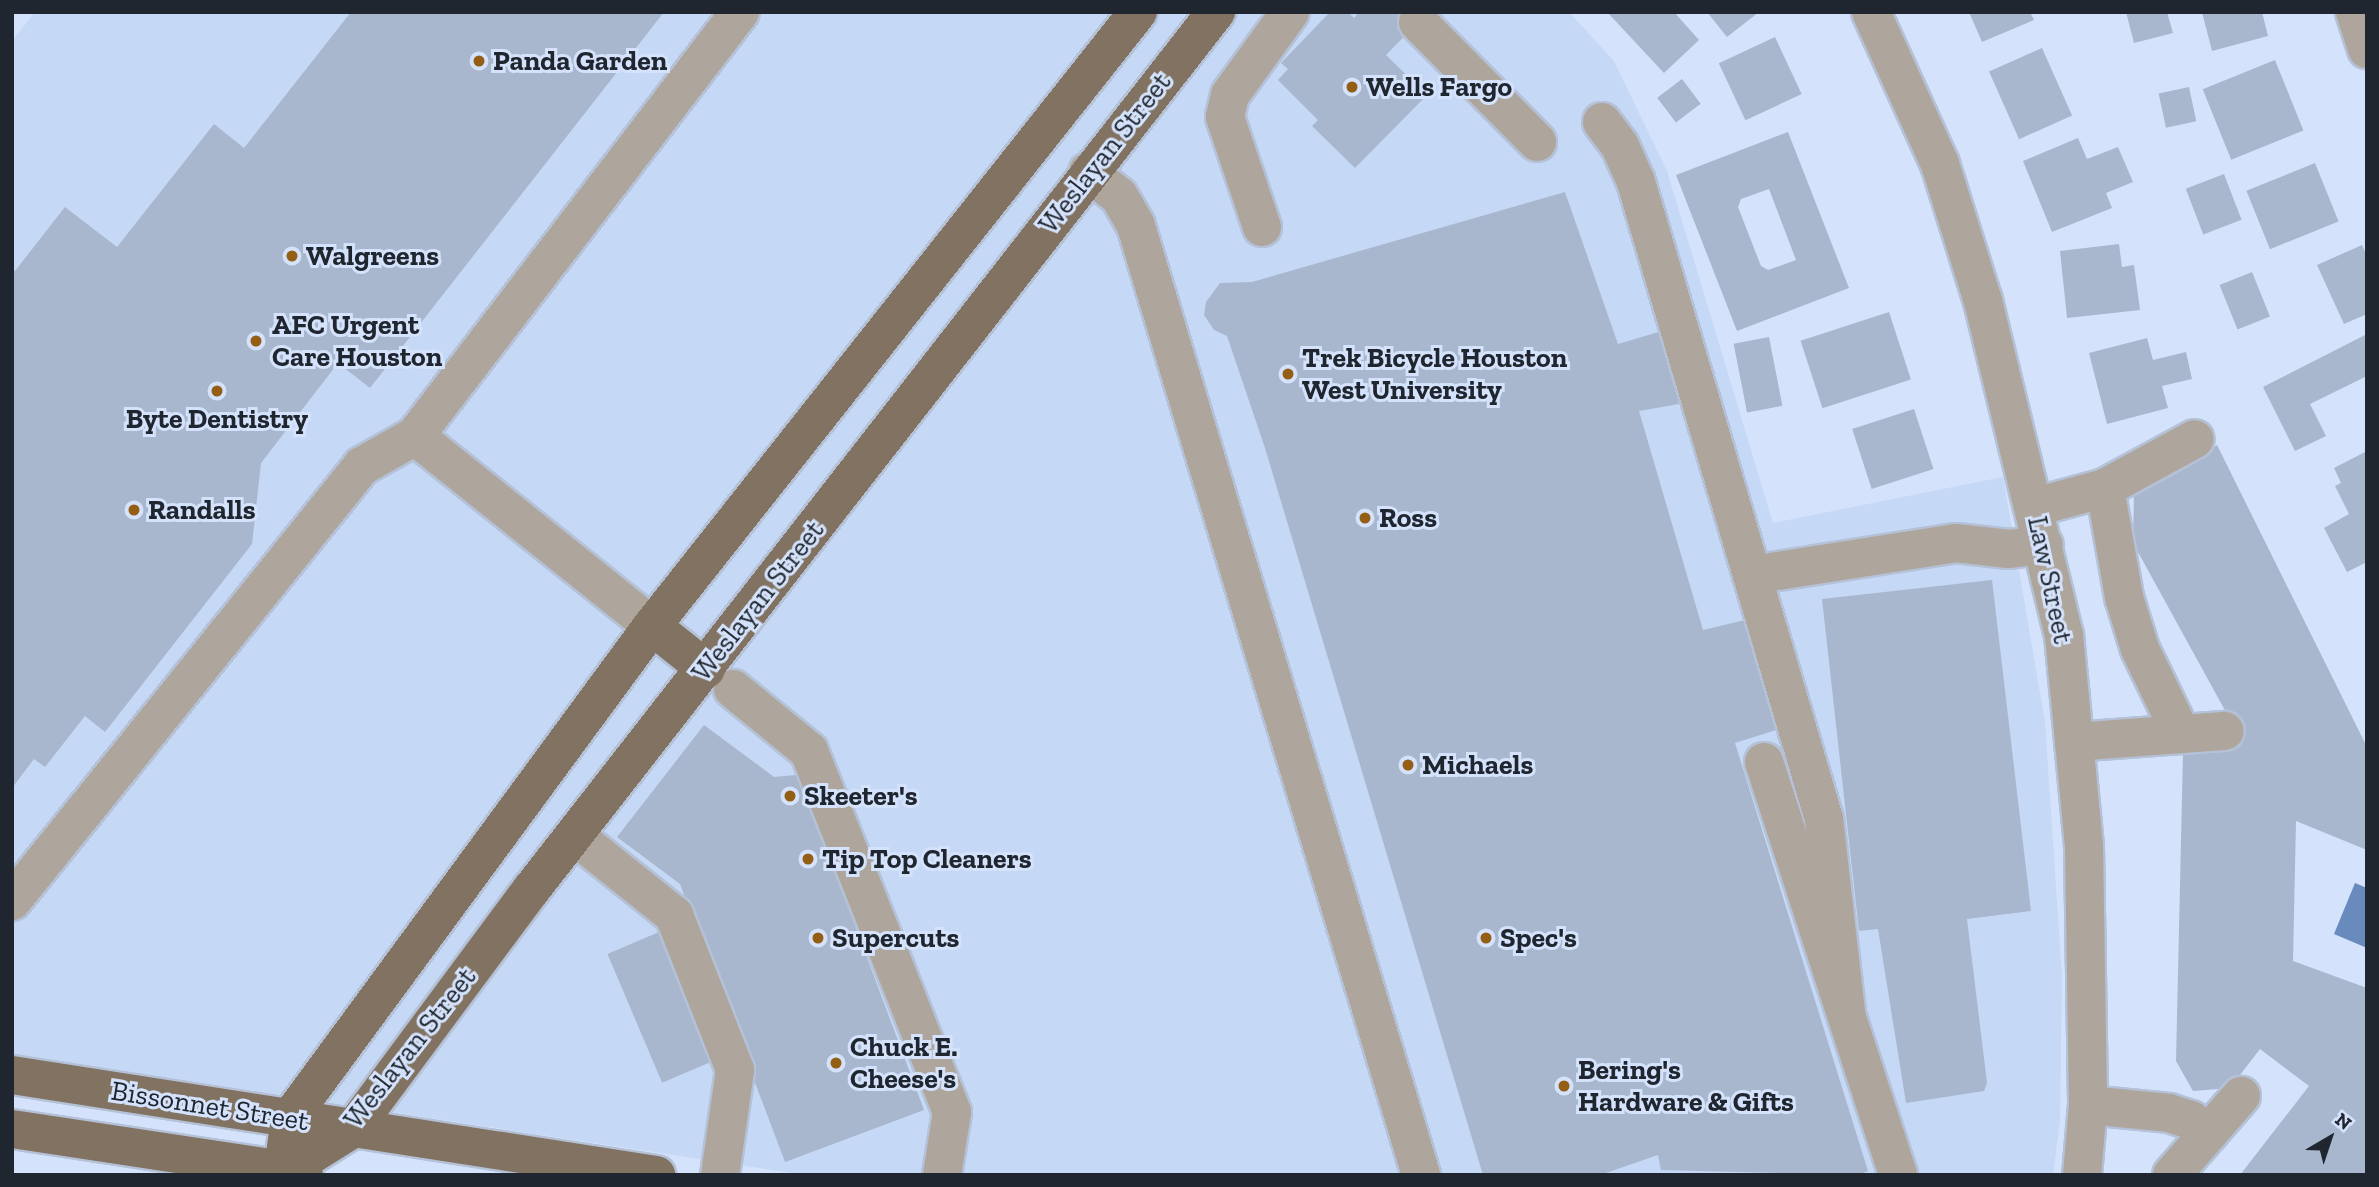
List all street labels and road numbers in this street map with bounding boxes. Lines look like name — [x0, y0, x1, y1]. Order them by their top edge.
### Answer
street label: Weslayan Street — [1032, 66, 1178, 240]
street label: Law Street — [2020, 513, 2080, 647]
street label: Weslayan Street — [685, 514, 831, 688]
street label: Weslayan Street — [337, 961, 483, 1135]
street label: Bissonnet Street — [109, 1074, 311, 1138]

